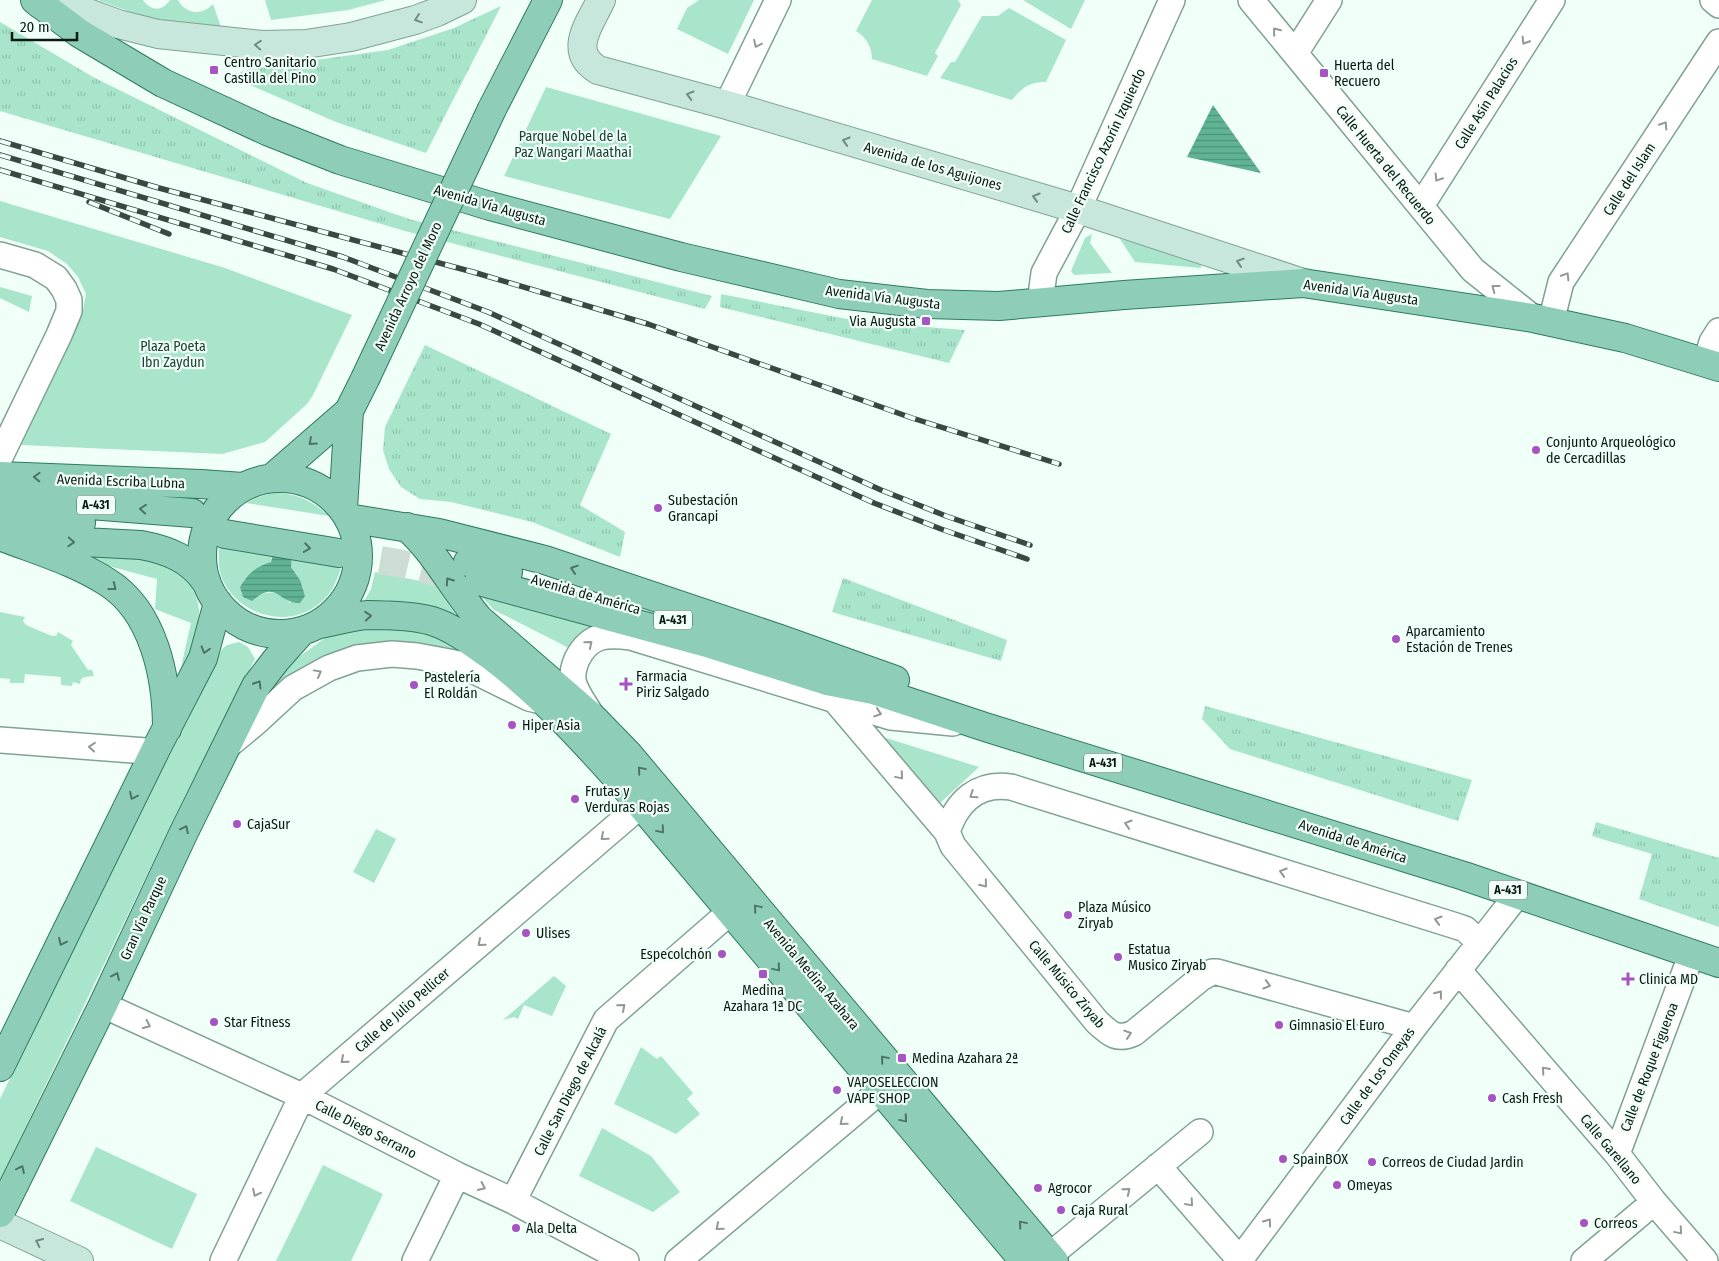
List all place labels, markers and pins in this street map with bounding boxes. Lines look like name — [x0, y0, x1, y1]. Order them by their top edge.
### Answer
place label: Centro Sanitario Castilla del Pino — [224, 54, 317, 87]
place label: Huerta del Recuero — [1334, 57, 1395, 90]
marker: Centro Sanitario Castilla del Pino — [208, 64, 220, 76]
marker: Huerta del Recuero — [1318, 67, 1330, 79]
place label: Via Augusta — [849, 313, 916, 330]
marker: Via Augusta — [920, 315, 932, 327]
place label: Conjunto Arqueológico de Cercadillas — [1546, 434, 1676, 467]
marker: Conjunto Arqueológico de Cercadillas — [1530, 444, 1542, 456]
place label: Subestación Grancapi — [668, 492, 738, 525]
marker: Subestación Grancapi — [652, 502, 664, 514]
place label: Aparcamiento Estación de Trenes — [1406, 623, 1513, 656]
marker: Aparcamiento Estación de Trenes — [1390, 633, 1402, 645]
place label: Farmacia Piriz Salgado — [636, 668, 710, 701]
place label: Pastelería El Roldán — [424, 669, 481, 702]
marker: Farmacia Piriz Salgado — [620, 678, 632, 690]
marker: Pastelería El Roldán — [408, 679, 420, 691]
place label: Hiper Asia — [522, 717, 580, 734]
marker: Hiper Asia — [506, 719, 518, 731]
place label: Frutas y Verduras Rojas — [585, 783, 670, 816]
marker: Frutas y Verduras Rojas — [569, 793, 581, 805]
place label: CajaSur — [247, 816, 290, 833]
marker: CajaSur — [231, 818, 243, 830]
place label: Plaza Músico Ziryab — [1078, 899, 1151, 932]
marker: Plaza Músico Ziryab — [1062, 909, 1074, 921]
place label: Ulises — [536, 925, 570, 942]
marker: Ulises — [520, 927, 532, 939]
place label: Estatua Musico Ziryab — [1128, 941, 1207, 974]
place label: Especolchón — [640, 946, 712, 963]
marker: Especolchón — [716, 948, 728, 960]
marker: Estatua Musico Ziryab — [1112, 951, 1124, 963]
marker: Medina Azahara 1ª DC — [757, 968, 769, 980]
place label: Clinica MD — [1639, 971, 1698, 988]
marker: Clinica MD — [1621, 972, 1635, 986]
place label: Medina Azahara 1ª DC — [724, 982, 802, 1015]
place label: Star Fitness — [224, 1014, 290, 1031]
marker: Star Fitness — [208, 1016, 220, 1028]
place label: Gimnasio El Euro — [1289, 1017, 1385, 1034]
marker: Gimnasio El Euro — [1273, 1019, 1285, 1031]
place label: Medina Azahara 2ª — [912, 1050, 1018, 1067]
marker: Medina Azahara 2ª — [896, 1052, 908, 1064]
place label: VAPOSELECCION VAPE SHOP — [847, 1074, 938, 1107]
marker: VAPOSELECCION VAPE SHOP — [831, 1084, 843, 1096]
place label: Cash Fresh — [1502, 1090, 1563, 1107]
marker: Cash Fresh — [1486, 1092, 1498, 1104]
place label: SpainBOX — [1293, 1151, 1348, 1168]
marker: SpainBOX — [1277, 1153, 1289, 1165]
place label: Correos de Ciudad Jardin — [1382, 1154, 1524, 1171]
marker: Correos de Ciudad Jardin — [1366, 1156, 1378, 1168]
place label: Omeyas — [1347, 1177, 1392, 1194]
marker: Omeyas — [1331, 1179, 1343, 1191]
place label: Agrocor — [1048, 1180, 1092, 1197]
marker: Agrocor — [1032, 1182, 1044, 1194]
place label: Caja Rural — [1071, 1202, 1128, 1219]
marker: Caja Rural — [1055, 1204, 1067, 1216]
place label: Correos — [1594, 1215, 1638, 1232]
marker: Correos — [1578, 1217, 1590, 1229]
place label: Ala Delta — [526, 1220, 577, 1237]
marker: Ala Delta — [510, 1222, 522, 1234]

